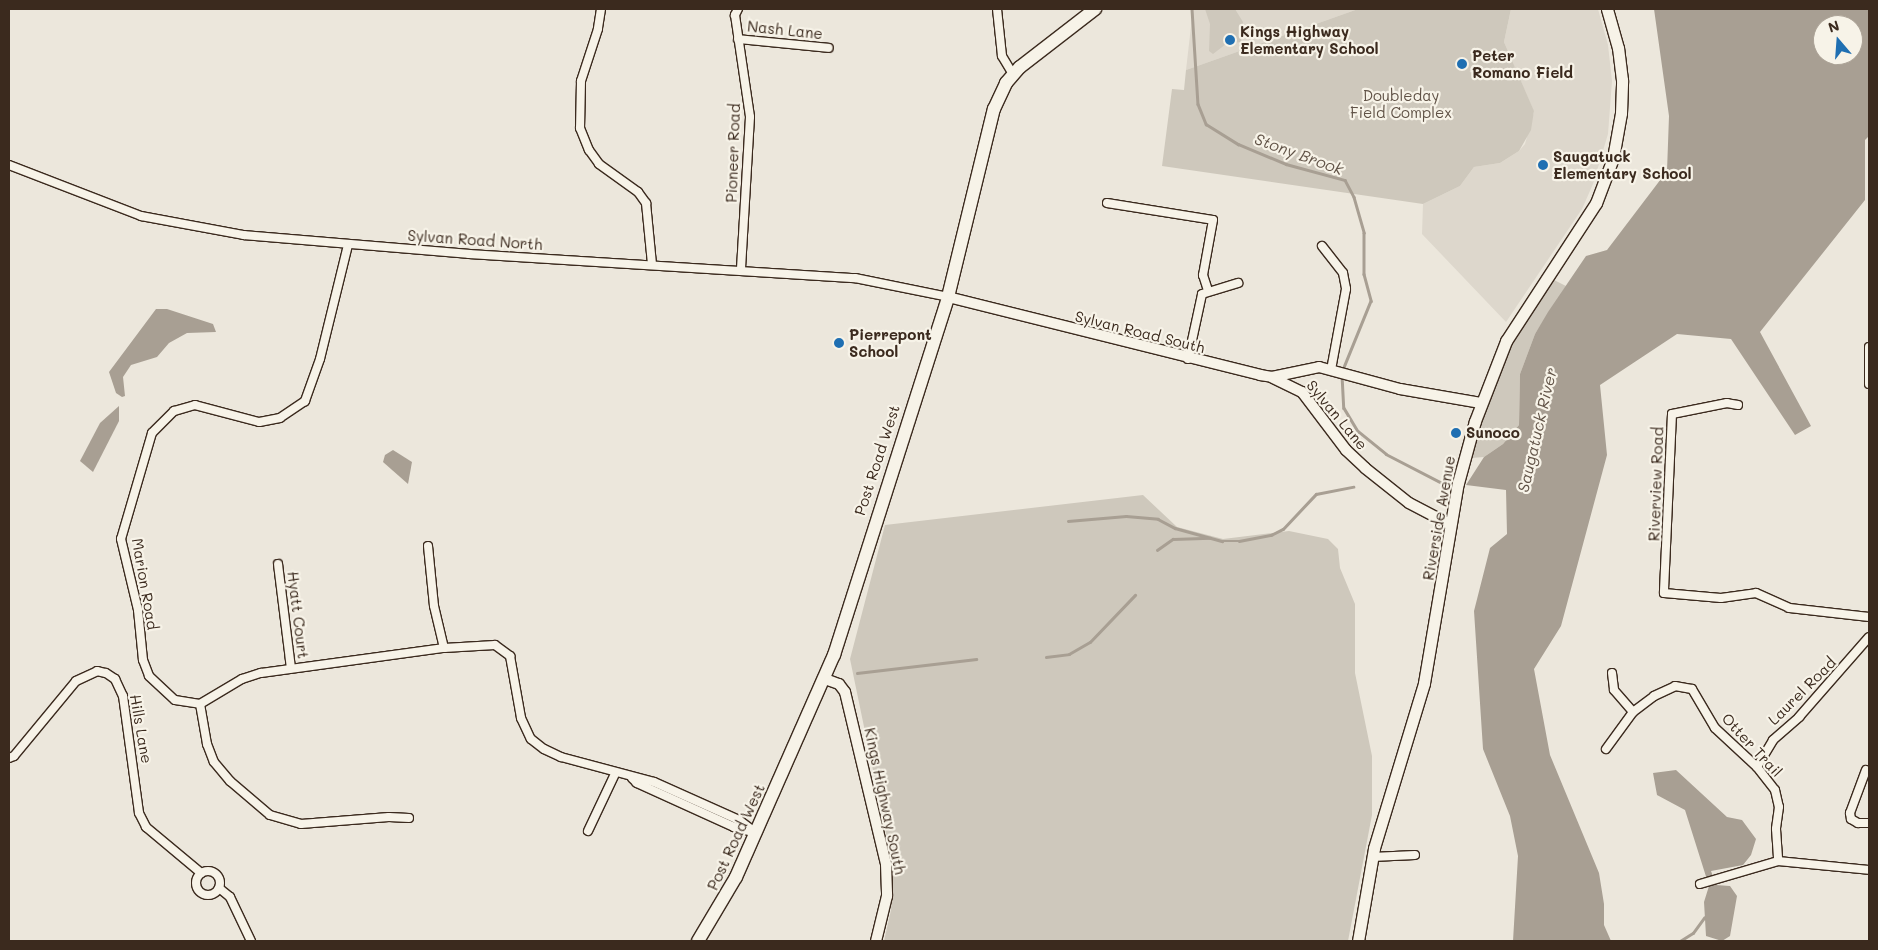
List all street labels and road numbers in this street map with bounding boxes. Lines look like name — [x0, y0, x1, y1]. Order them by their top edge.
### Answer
street label: Nash Lane — [746, 17, 824, 43]
street label: Pioneer Road — [722, 103, 744, 203]
street label: Sylvan Road North — [407, 226, 543, 254]
street label: Sylvan Road South — [1073, 307, 1207, 357]
street label: Sylvan Lane — [1303, 377, 1371, 453]
street label: Post Road West — [851, 402, 903, 518]
street label: Riverview Road — [1645, 426, 1667, 542]
street label: Riverside Avenue — [1419, 454, 1459, 582]
street label: Marion Road — [128, 537, 162, 631]
street label: Hyatt Court — [284, 570, 312, 660]
street label: Laurel Road — [1764, 653, 1840, 729]
street label: Hills Lane — [126, 693, 156, 765]
street label: Otter Trail — [1718, 710, 1786, 780]
street label: Kings Highway South — [861, 726, 909, 876]
street label: Post Road West — [703, 781, 769, 893]

